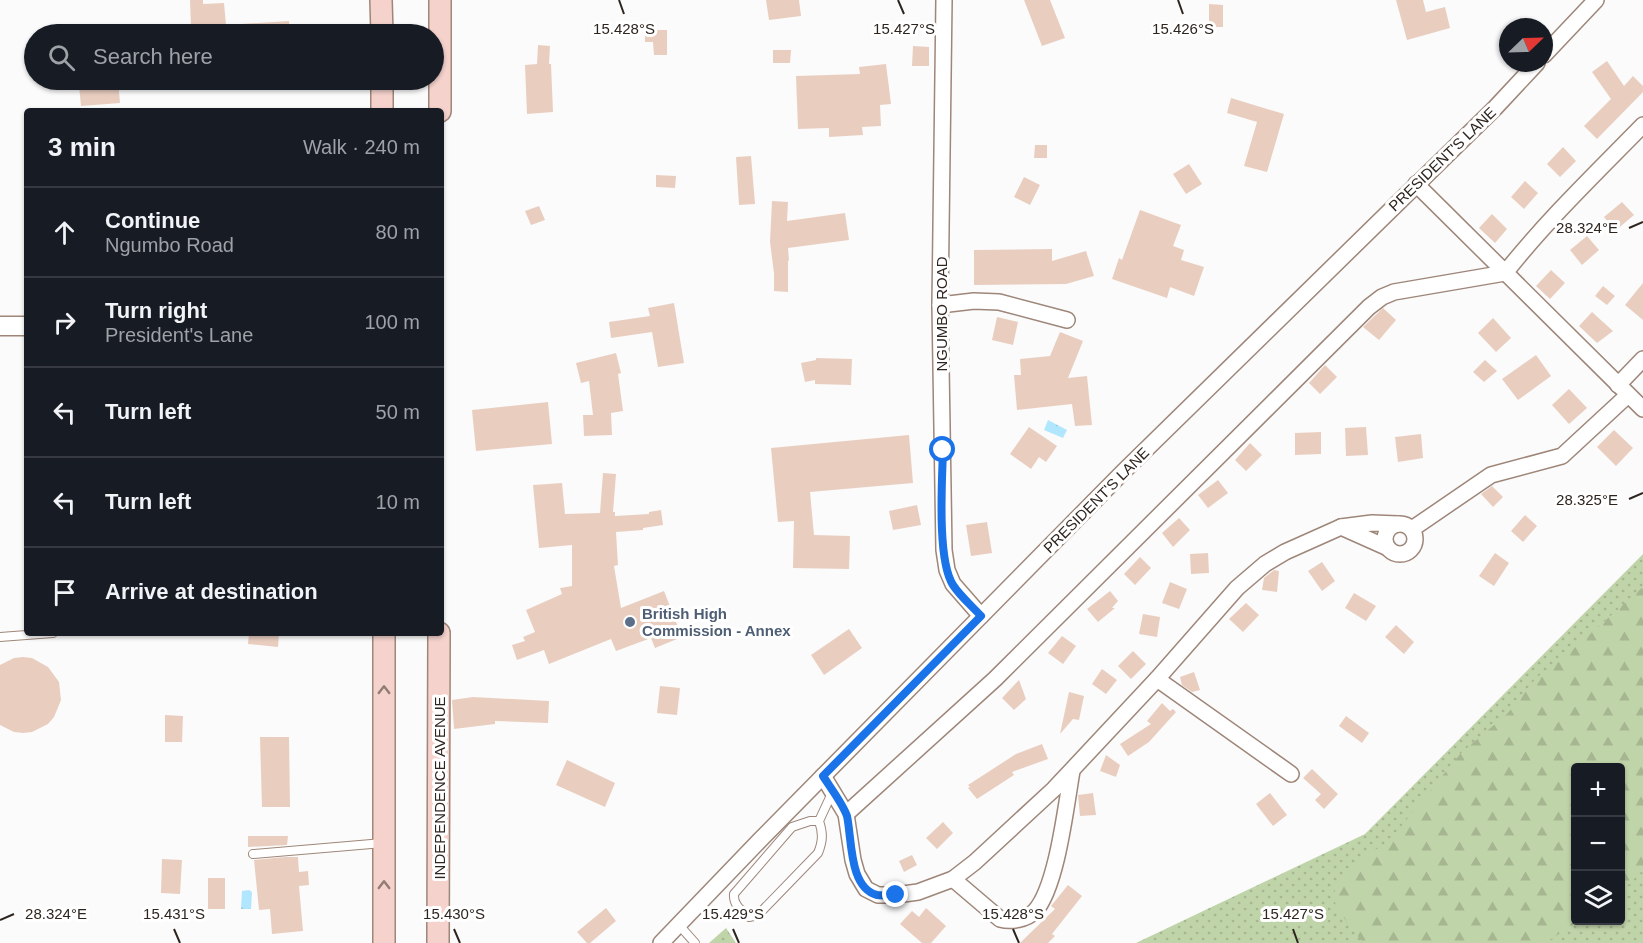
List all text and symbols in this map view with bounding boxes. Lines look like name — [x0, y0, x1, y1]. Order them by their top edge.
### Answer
north arrow — [1499, 18, 1553, 72]
text: 15.428°S — [593, 20, 655, 37]
text: 15.427°S — [873, 20, 935, 37]
text: 15.426°S — [1152, 20, 1214, 37]
search box — [24, 24, 444, 90]
icon: search — [45, 41, 78, 74]
text: Search here — [93, 44, 213, 69]
street label: PRESIDENT'S LANE — [1385, 104, 1499, 214]
text: 3 min — [48, 132, 116, 162]
text: Walk · 240 m — [303, 136, 420, 158]
text: Continue — [105, 208, 200, 233]
icon: ahead — [48, 216, 81, 249]
text: 28.324°E — [1556, 219, 1618, 236]
text: 80 m — [376, 221, 420, 243]
text: Ngumbo Road — [105, 234, 234, 256]
street label: NGUMBO ROAD — [933, 256, 950, 372]
text: Turn right — [105, 298, 207, 323]
icon: right — [48, 306, 81, 339]
text: 100 m — [364, 311, 420, 333]
text: President's Lane — [105, 324, 253, 346]
icon: left — [48, 396, 81, 429]
text: Turn left — [105, 399, 191, 424]
text: 50 m — [376, 401, 420, 423]
route start — [929, 436, 955, 462]
street label: PRESIDENT'S LANE — [1040, 444, 1152, 556]
icon: left — [48, 486, 81, 519]
text: Turn left — [105, 489, 191, 514]
text: 10 m — [376, 491, 420, 513]
text: 28.325°E — [1556, 491, 1618, 508]
icon: arrive — [48, 576, 81, 609]
text: Arrive at destination — [105, 579, 318, 604]
place label: British High Commission - Annex — [642, 605, 791, 639]
marker: British High Commission - Annex — [623, 615, 637, 629]
one-way arrow — [378, 685, 390, 694]
street label: INDEPENDENCE AVENUE — [431, 696, 448, 880]
map controls — [1571, 763, 1625, 925]
button: + — [1571, 763, 1625, 817]
button: − — [1571, 817, 1625, 871]
button: layers — [1571, 871, 1625, 925]
one-way arrow — [378, 880, 390, 889]
route end — [882, 881, 908, 907]
text: 28.324°E — [25, 905, 87, 922]
text: 15.431°S — [143, 905, 205, 922]
text: 15.430°S — [423, 905, 485, 922]
text: 15.429°S — [702, 905, 764, 922]
text: 15.428°S — [982, 905, 1044, 922]
text: 15.427°S — [1262, 905, 1324, 922]

